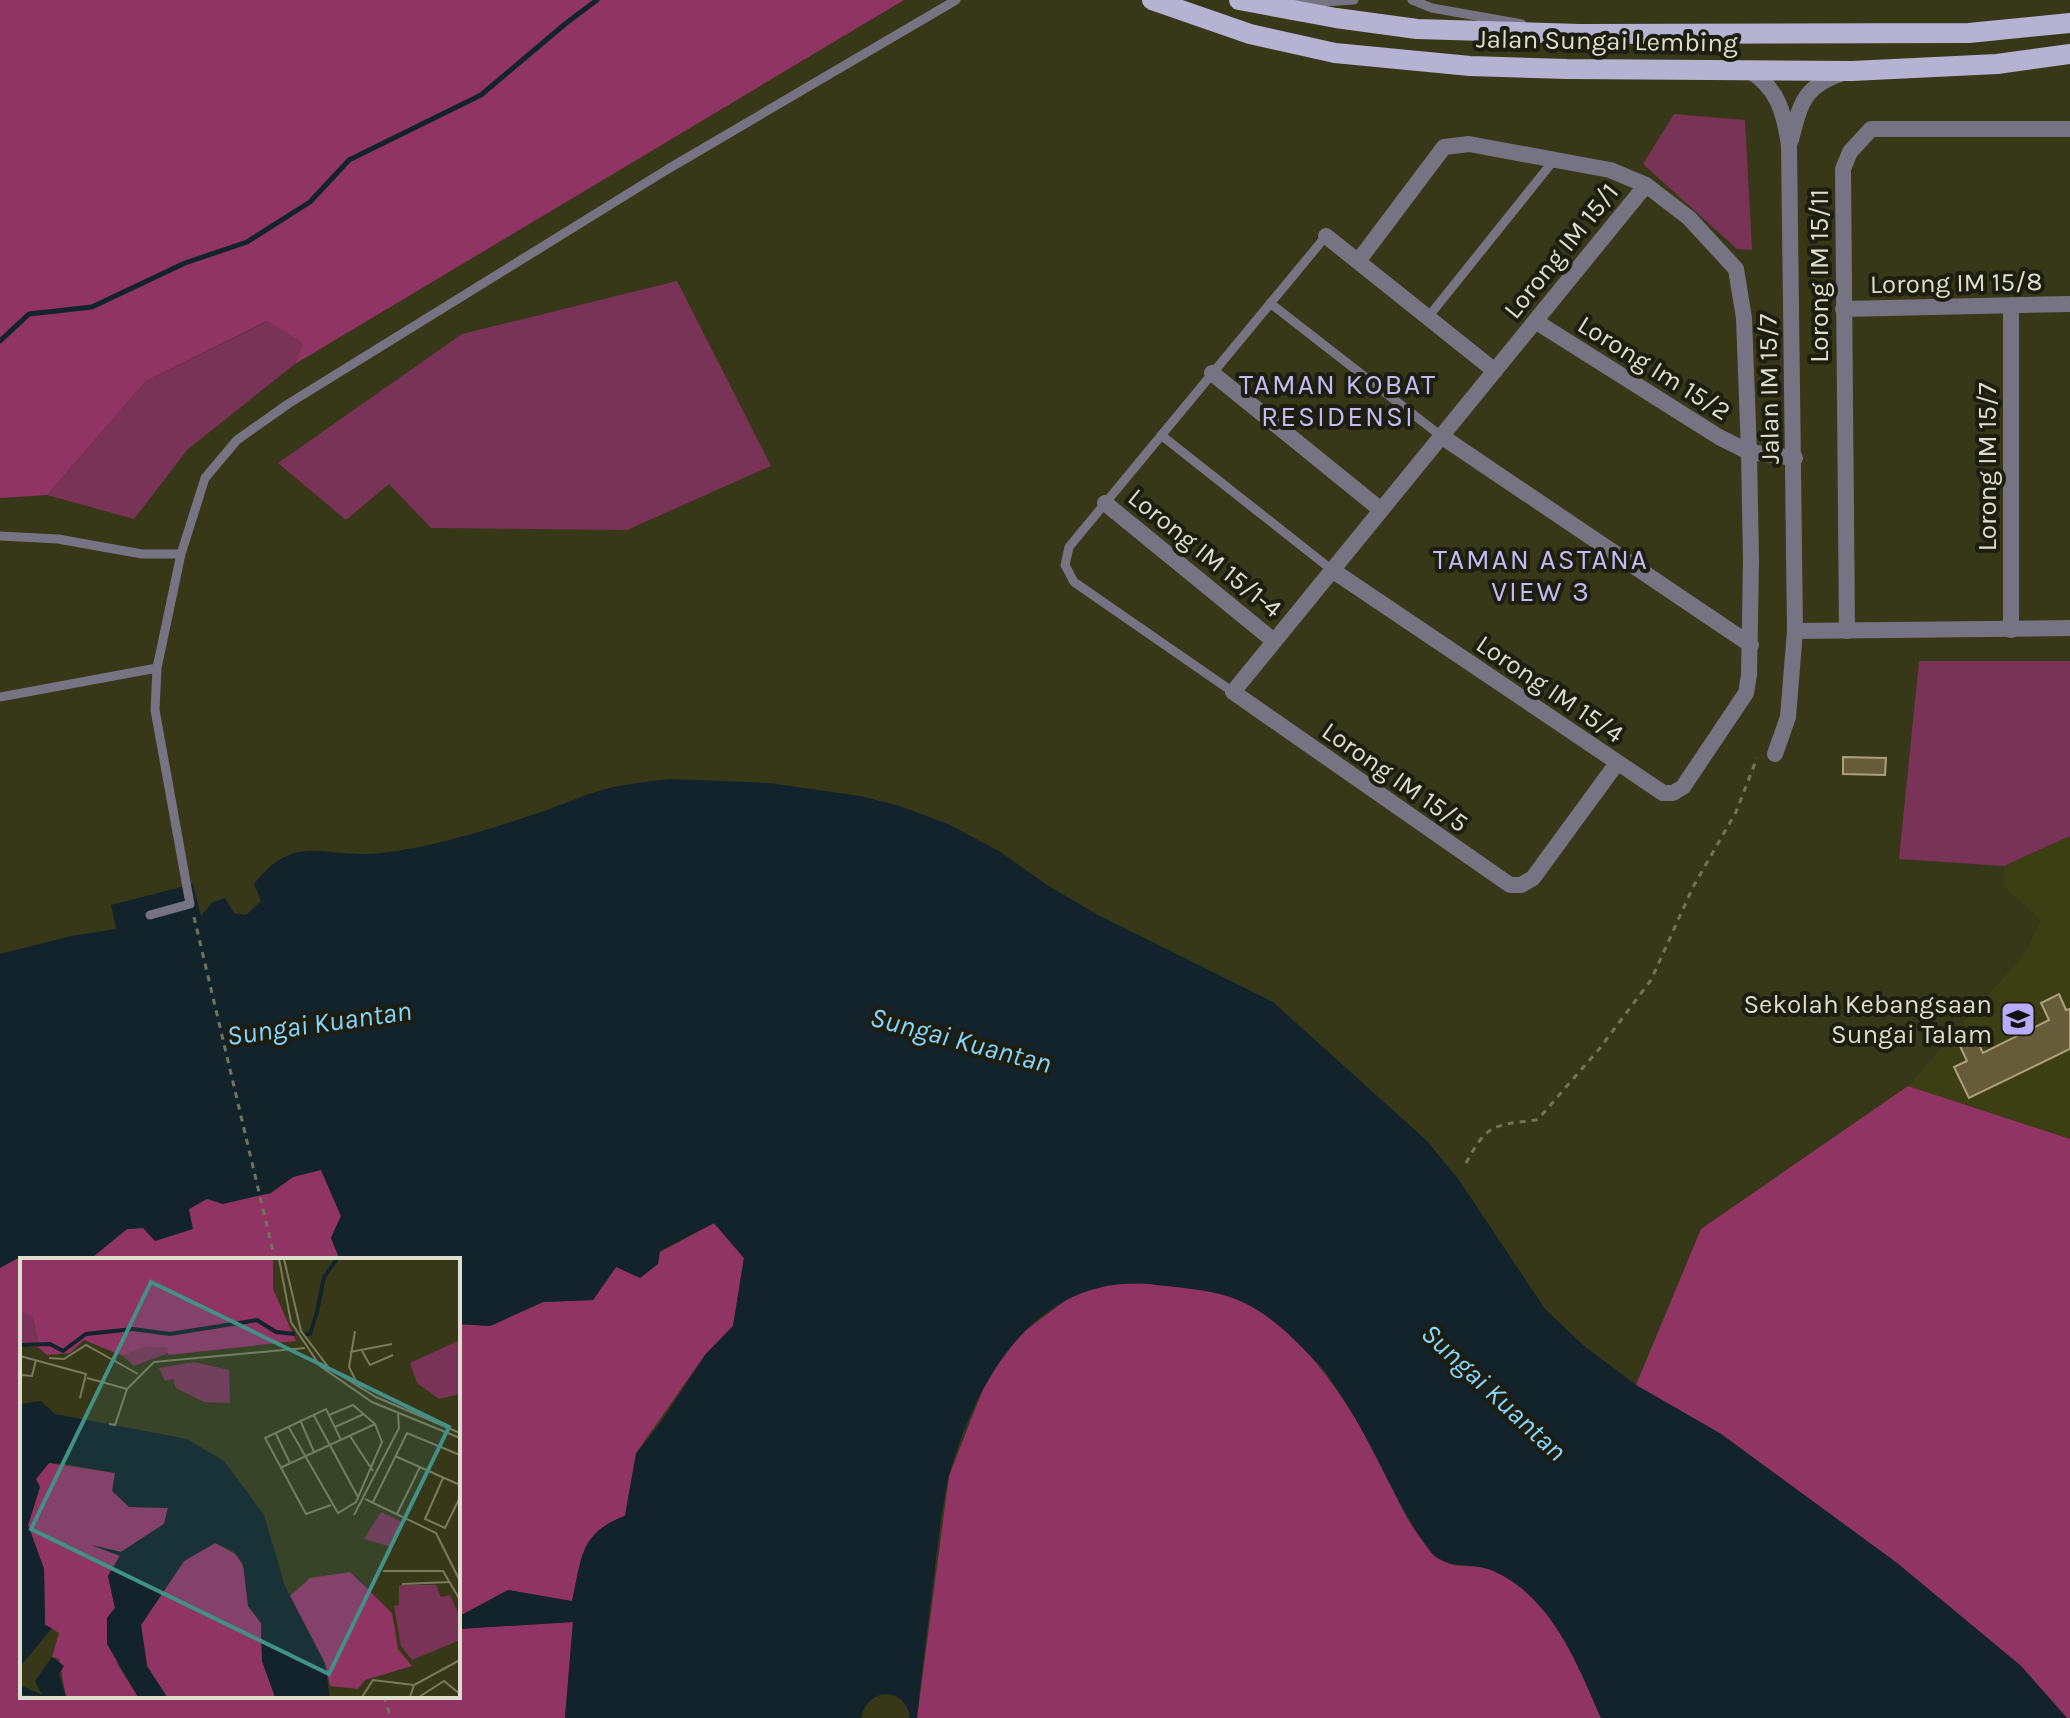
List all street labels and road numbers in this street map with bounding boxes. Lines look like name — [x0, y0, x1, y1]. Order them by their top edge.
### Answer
street label: Jalan Sungai Lembing — [1476, 23, 1738, 59]
street label: Lorong IM 15/1 — [1497, 177, 1625, 325]
street label: Lorong IM 15/11 — [1804, 189, 1835, 363]
street label: Lorong IM 15/8 — [1870, 266, 2042, 300]
street label: Lorong Im 15/2 — [1572, 309, 1736, 427]
street label: Jalan IM 15/7 — [1752, 314, 1786, 464]
street label: Lorong IM 15/7 — [1972, 383, 2003, 551]
street label: Lorong IM 15/1-4 — [1122, 482, 1288, 624]
street label: Lorong IM 15/4 — [1470, 628, 1630, 750]
street label: Lorong IM 15/5 — [1316, 715, 1474, 839]

